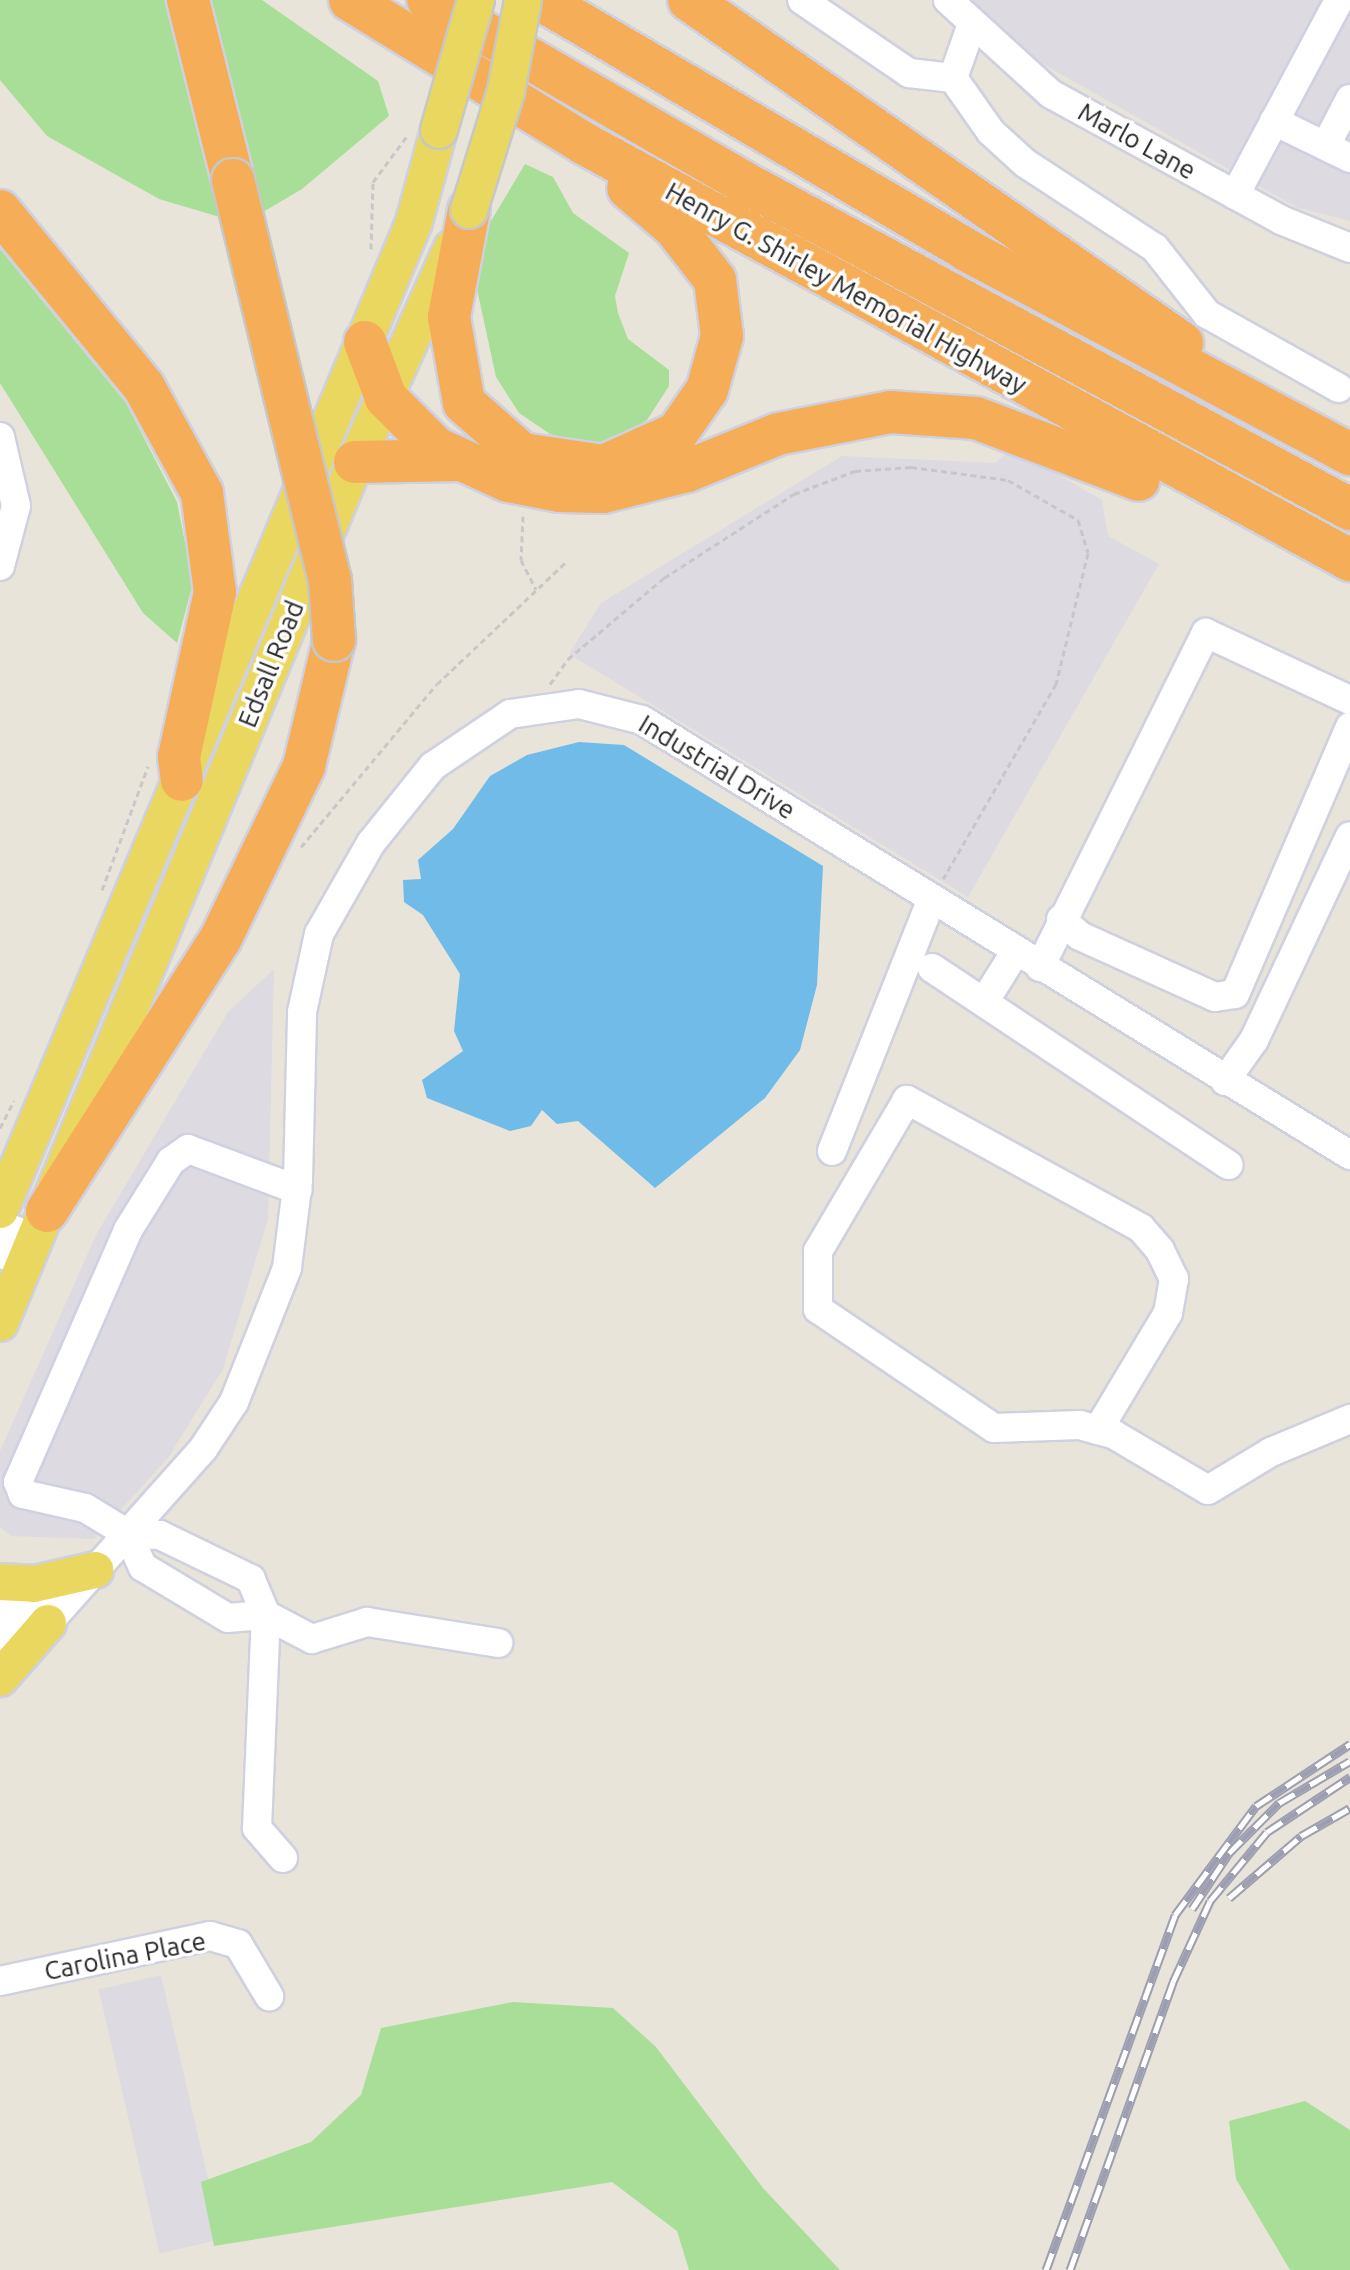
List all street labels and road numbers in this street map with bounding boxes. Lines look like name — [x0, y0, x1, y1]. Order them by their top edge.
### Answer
street label: Marlo Lane — [1073, 96, 1201, 186]
street label: Henry G. Shirley Memorial Highway — [660, 176, 1032, 400]
street label: Edsall Road — [231, 596, 311, 732]
street label: Industrial Drive — [633, 708, 801, 826]
street label: Carolina Place — [42, 1925, 208, 1987]

